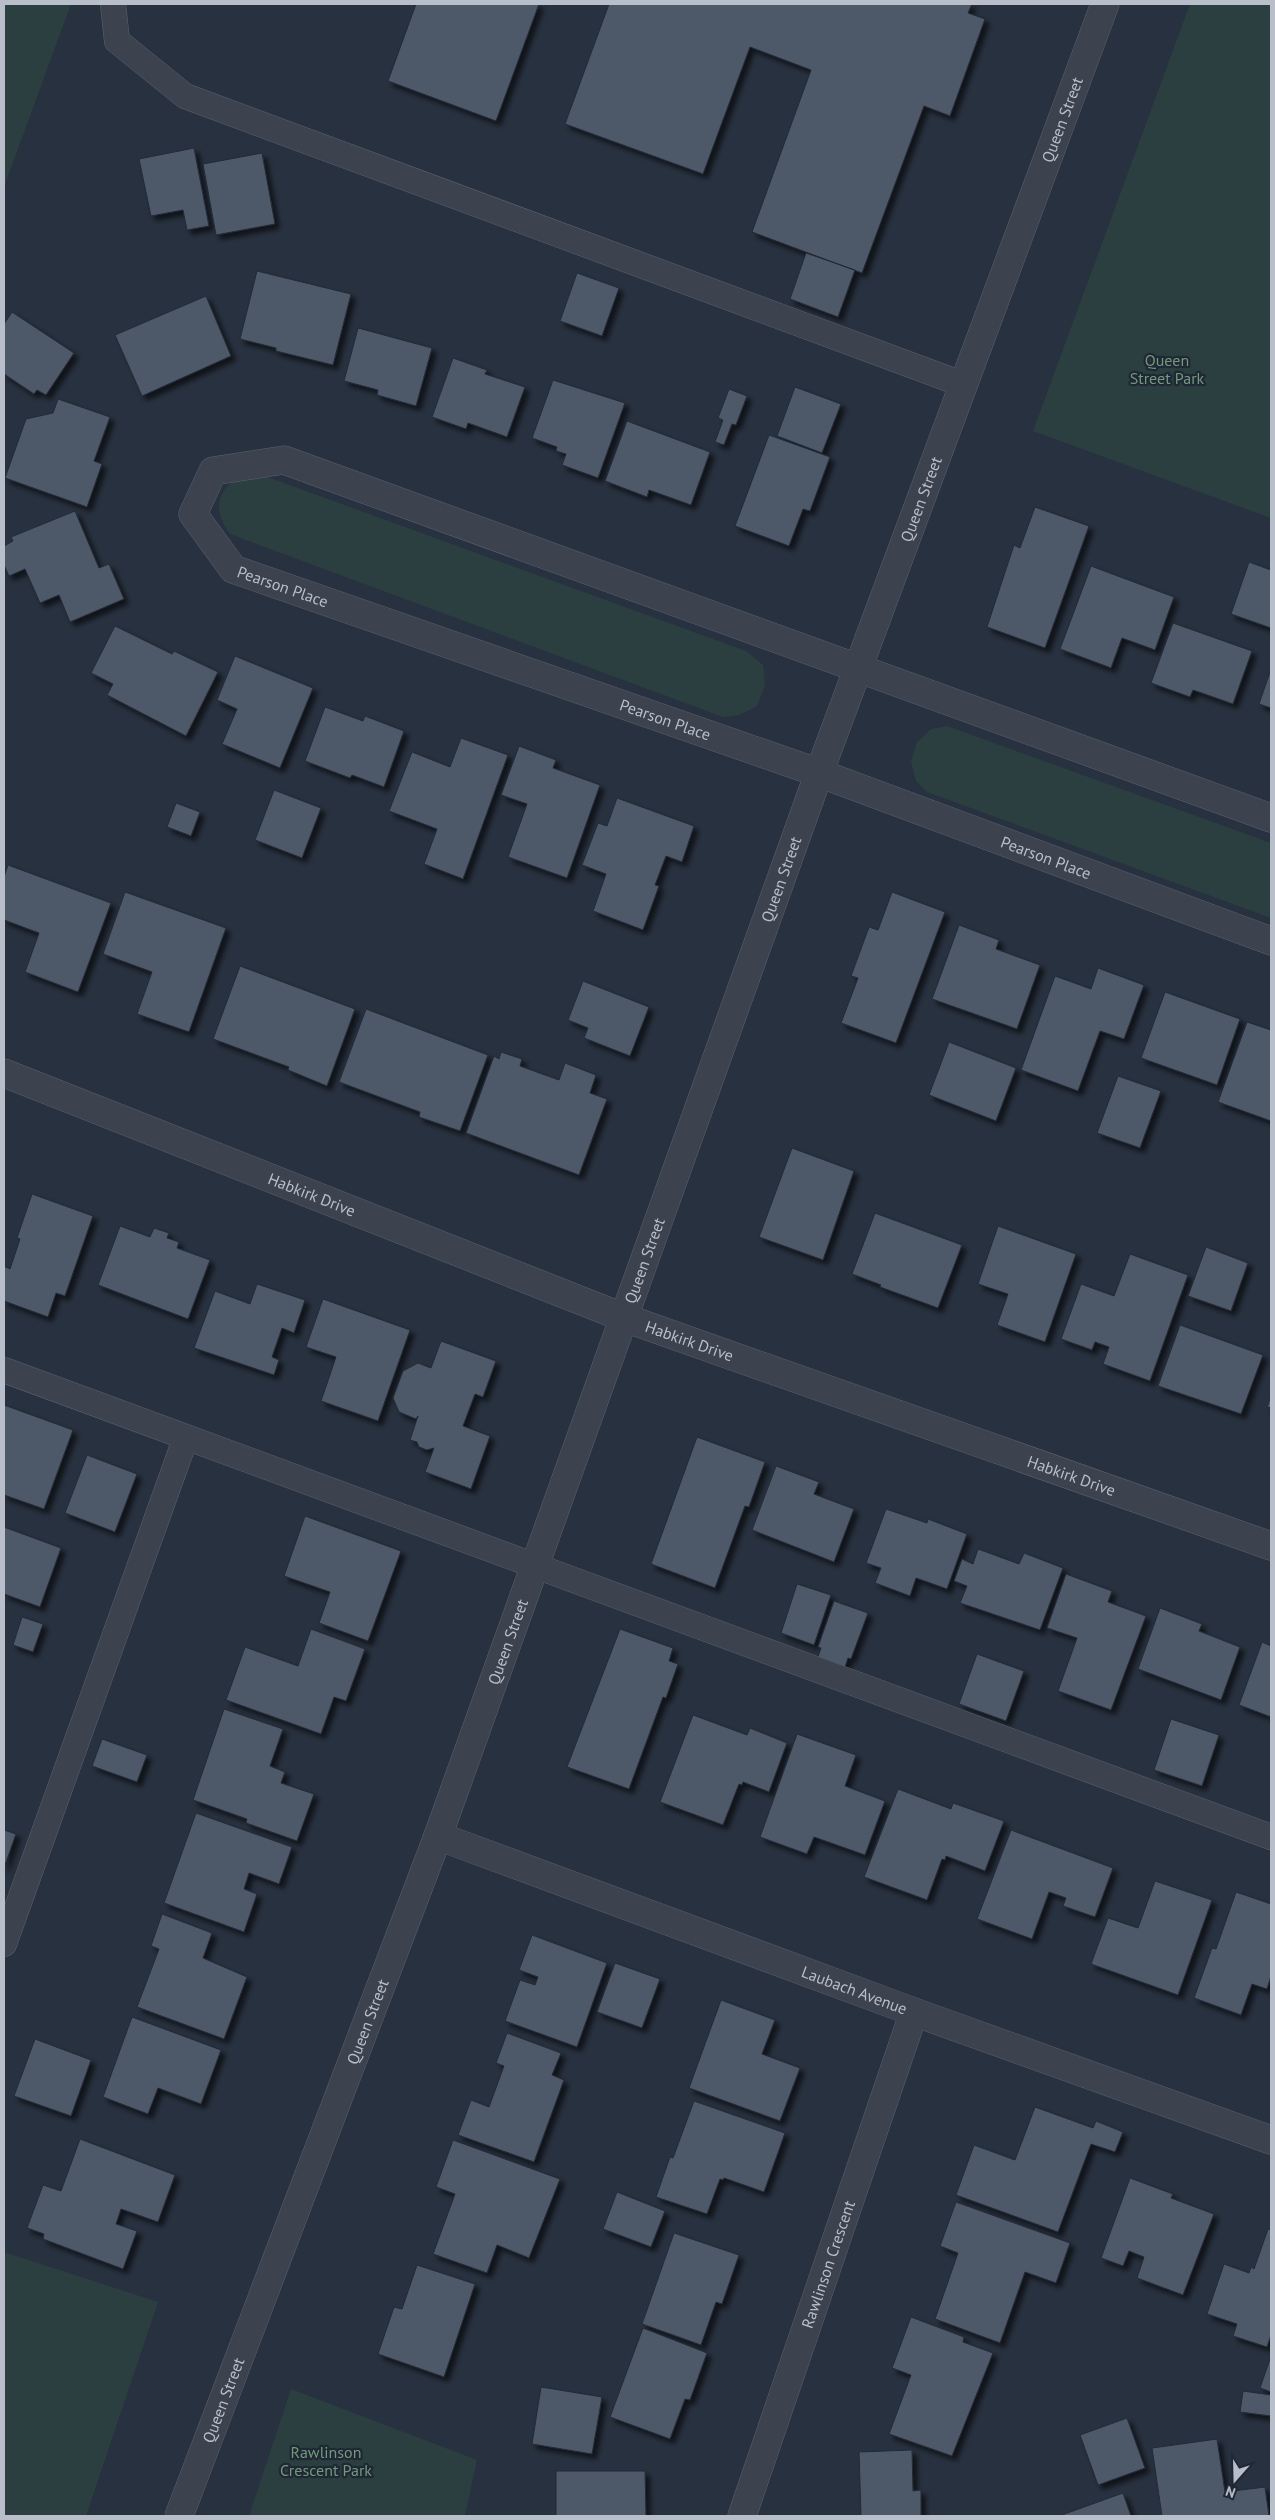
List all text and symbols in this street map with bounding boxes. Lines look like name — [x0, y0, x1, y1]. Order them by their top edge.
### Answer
street label: Queen Street — [1037, 74, 1087, 165]
park label: Queen Street Park — [1130, 350, 1205, 388]
street label: Queen Street — [896, 453, 946, 545]
street label: Pearson Place — [235, 561, 331, 611]
street label: Pearson Place — [617, 694, 713, 745]
street label: Pearson Place — [998, 832, 1094, 883]
street label: Queen Street — [756, 833, 806, 925]
street label: Habkirk Drive — [265, 1168, 358, 1221]
street label: Queen Street — [620, 1214, 669, 1306]
street label: Habkirk Drive — [643, 1316, 736, 1366]
street label: Habkirk Drive — [1025, 1451, 1118, 1500]
street label: Queen Street — [483, 1596, 532, 1687]
street label: Laubach Avenue — [799, 1961, 910, 2019]
street label: Queen Street — [342, 1976, 393, 2067]
street label: Rawlinson Crescent — [797, 2197, 859, 2331]
street label: Queen Street — [198, 2354, 249, 2446]
park label: Rawlinson Crescent Park — [280, 2442, 372, 2480]
north arrow — [1210, 2455, 1260, 2505]
text: N — [1223, 2482, 1238, 2502]

